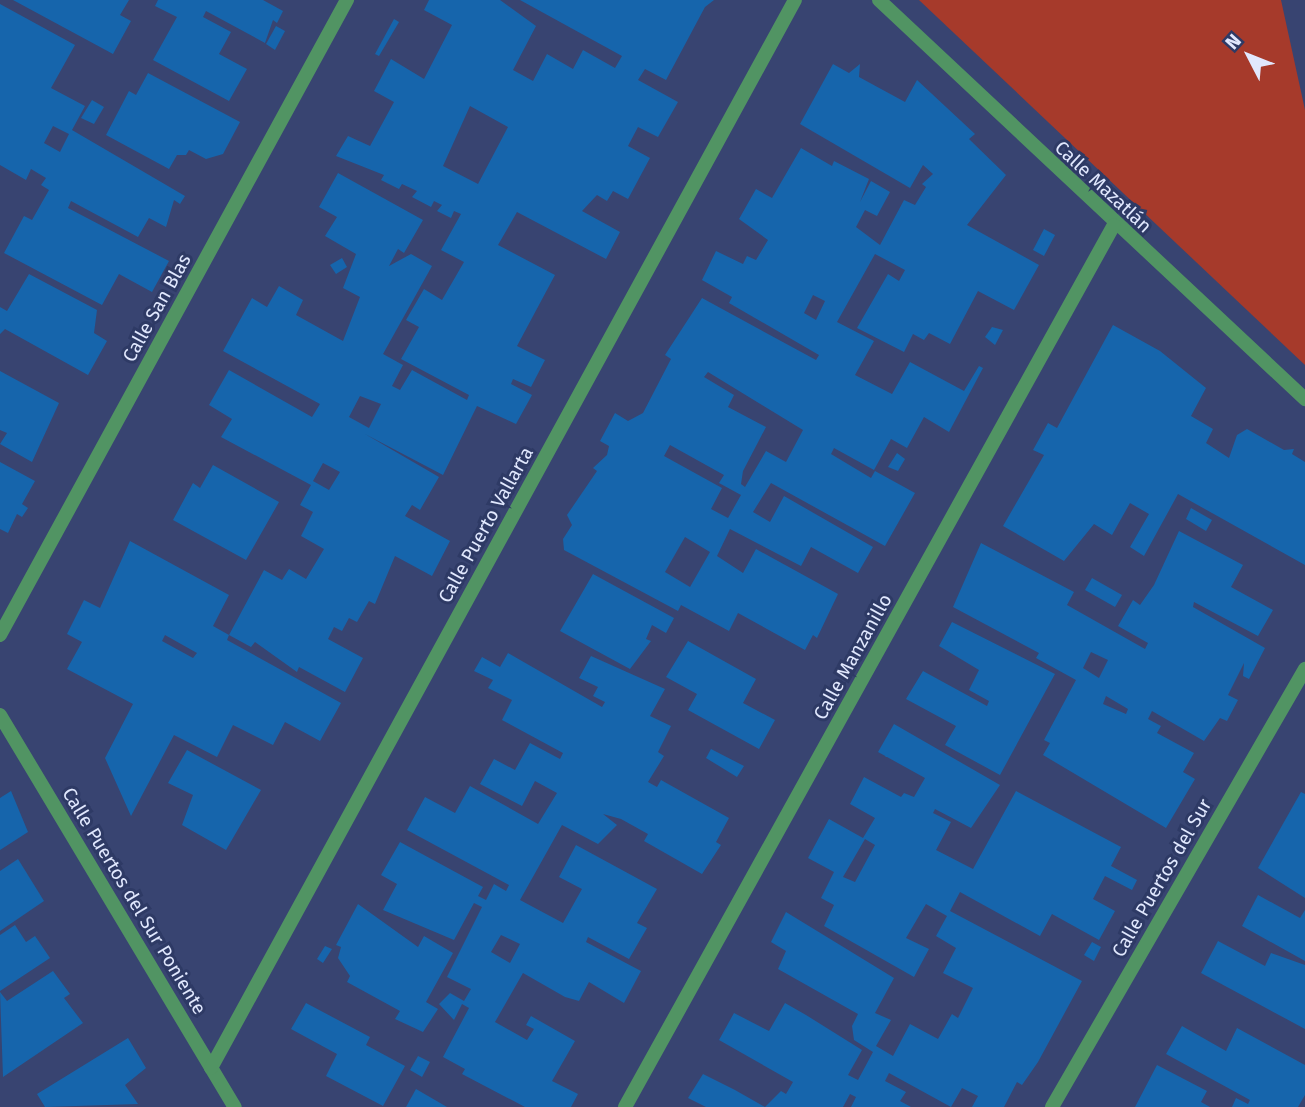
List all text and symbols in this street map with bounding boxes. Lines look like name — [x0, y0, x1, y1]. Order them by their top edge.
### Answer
north arrow — [1214, 21, 1284, 91]
text: N — [1220, 29, 1246, 54]
street label: Calle Mazatlán — [1050, 136, 1156, 238]
street label: Calle San Blas — [118, 250, 196, 366]
street label: Calle Puerto Vallarta — [434, 443, 538, 607]
street label: Calle Manzanillo — [809, 590, 897, 724]
street label: Calle Puertos del Sur Poniente — [57, 784, 211, 1018]
street label: Calle Puertos del Sur — [1107, 795, 1217, 961]

